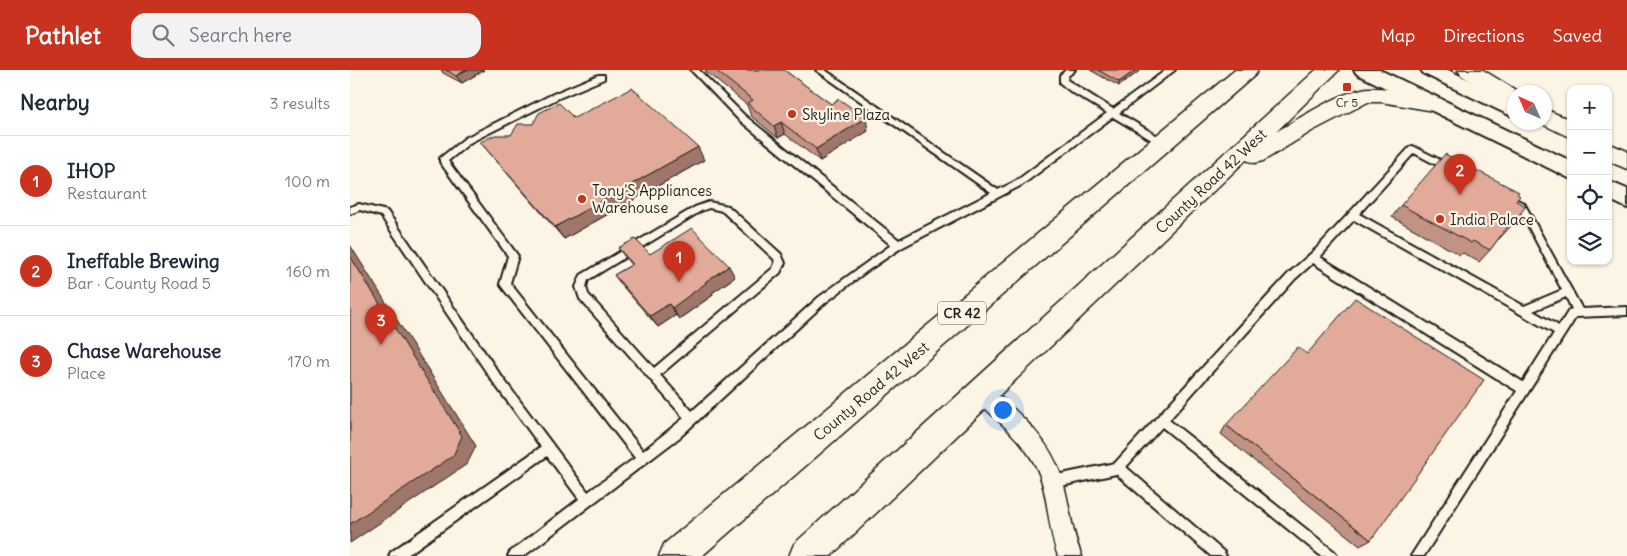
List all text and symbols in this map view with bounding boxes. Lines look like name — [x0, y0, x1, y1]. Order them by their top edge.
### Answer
search box — [131, 13, 481, 58]
text: Pathlet — [25, 20, 101, 50]
icon: search — [149, 21, 177, 49]
text: Search here — [189, 23, 292, 47]
text: Map — [1380, 24, 1415, 47]
text: Directions — [1443, 24, 1525, 47]
text: Saved — [1553, 24, 1602, 47]
marker: Cr 5 — [1341, 81, 1353, 93]
north arrow — [1507, 85, 1552, 130]
map controls — [1567, 85, 1612, 265]
button: + — [1567, 85, 1612, 130]
text: Nearby — [20, 89, 90, 116]
text: 3 results — [270, 93, 330, 113]
place label: Cr 5 — [1336, 95, 1358, 110]
place label: Skyline Plaza — [802, 105, 891, 124]
marker: Skyline Plaza — [786, 108, 798, 120]
street label: County Road 42 West — [1152, 125, 1270, 237]
button: − — [1567, 130, 1612, 175]
pin: 2 — [1444, 154, 1476, 195]
text: IHOP — [67, 159, 115, 183]
text: 1 — [33, 171, 39, 191]
text: 100 m — [285, 171, 330, 191]
button: locate — [1567, 175, 1612, 220]
place label: Tony'S Appliances Warehouse — [592, 181, 712, 217]
text: Restaurant — [67, 183, 147, 203]
marker: Tony'S Appliances Warehouse — [576, 193, 588, 205]
place label: India Palace — [1450, 210, 1534, 229]
marker: India Palace — [1434, 213, 1446, 225]
button: layers — [1567, 220, 1612, 265]
pin: 1 — [663, 241, 695, 282]
text: Ineffable Brewing — [67, 249, 220, 273]
text: 2 — [32, 261, 40, 281]
text: 160 m — [286, 261, 330, 281]
text: Bar · County Road 5 — [67, 273, 211, 293]
road number: CR 42 — [938, 302, 986, 324]
pin: 3 — [365, 304, 397, 345]
street label: County Road 42 West — [809, 337, 933, 445]
text: Chase Warehouse — [67, 339, 221, 363]
text: 3 — [31, 351, 41, 371]
text: 170 m — [287, 351, 330, 371]
text: Place — [67, 363, 106, 383]
your location — [990, 397, 1016, 423]

